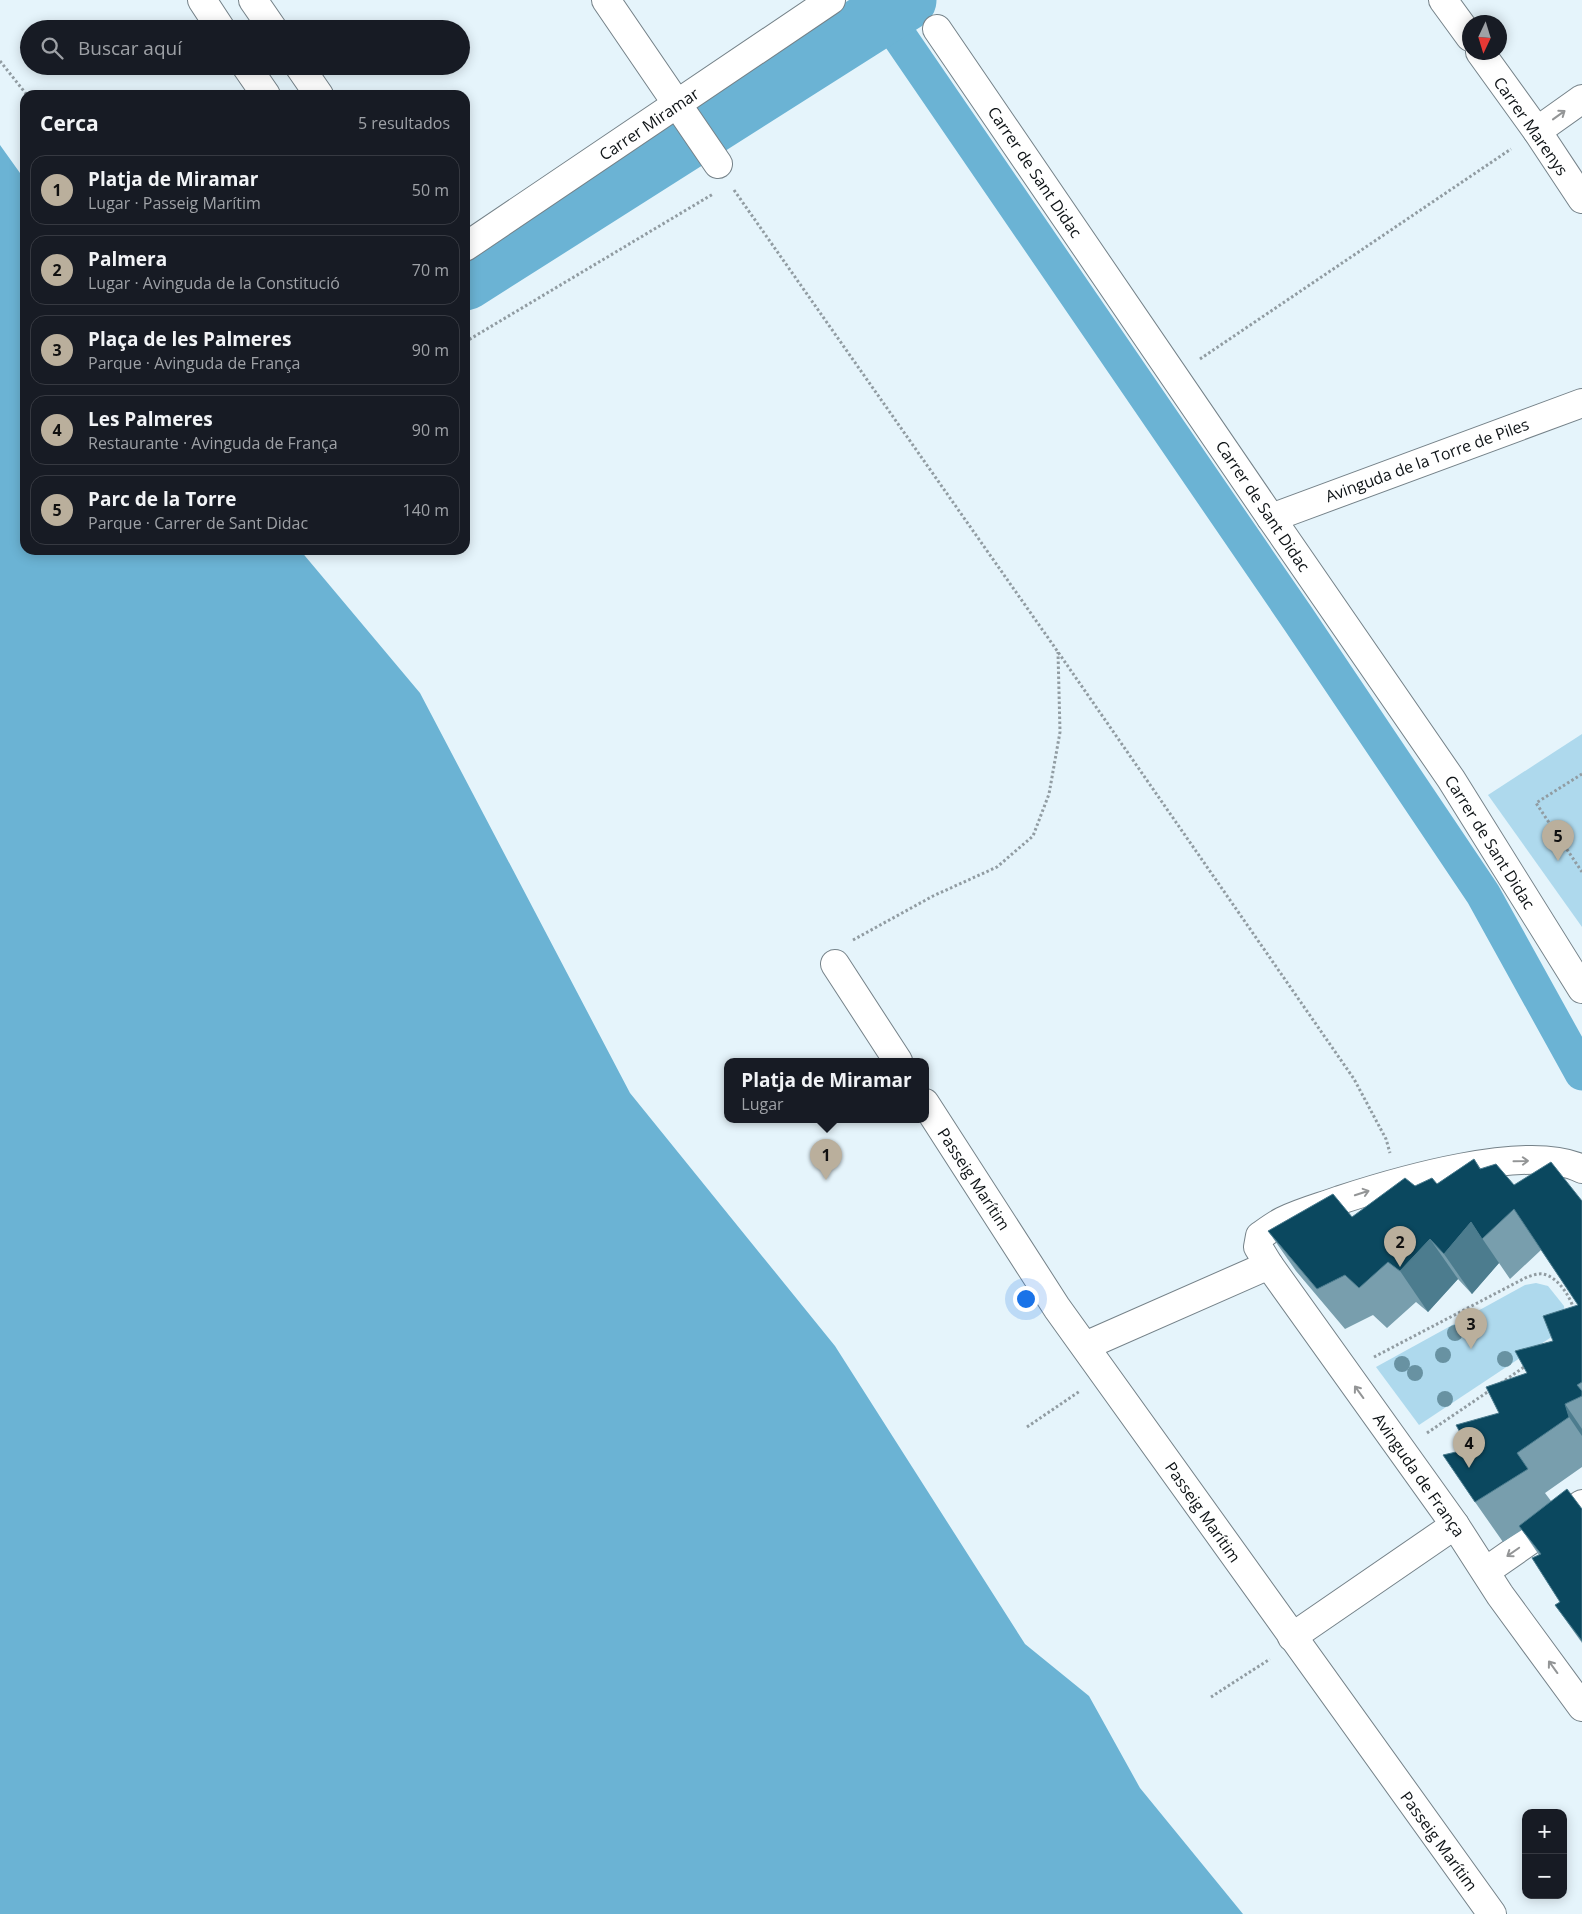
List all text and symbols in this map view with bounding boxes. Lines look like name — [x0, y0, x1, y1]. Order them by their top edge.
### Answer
north arrow — [1462, 15, 1507, 60]
search box — [20, 20, 470, 75]
icon: search — [38, 34, 66, 62]
text: Buscar aquí — [78, 35, 182, 61]
street label: Carrer Marenys — [1489, 72, 1573, 180]
street label: Carrer Miramar — [595, 82, 704, 166]
street label: Carrer de Sant Didac — [983, 102, 1087, 242]
text: Cerca — [40, 109, 99, 137]
one-way arrow — [1552, 110, 1566, 120]
text: 5 resultados — [358, 112, 450, 134]
text: Platja de Miramar — [88, 166, 258, 192]
text: 1 — [52, 179, 62, 201]
text: 50 m — [412, 179, 449, 201]
text: Lugar · Passeig Marítim — [88, 192, 261, 214]
text: Palmera — [88, 246, 167, 272]
text: 2 — [52, 259, 62, 281]
text: 70 m — [412, 259, 449, 281]
text: Lugar · Avinguda de la Constitució — [88, 272, 340, 294]
text: Plaça de les Palmeres — [88, 326, 291, 352]
text: 3 — [52, 339, 62, 361]
text: 90 m — [412, 339, 449, 361]
text: Parque · Avinguda de França — [88, 352, 300, 374]
text: Les Palmeres — [88, 406, 213, 432]
street label: Avinguda de la Torre de Piles — [1322, 413, 1532, 507]
text: 4 — [52, 419, 62, 441]
text: 90 m — [412, 419, 449, 441]
text: Restaurante · Avinguda de França — [88, 432, 338, 454]
street label: Carrer de Sant Didac — [1211, 436, 1315, 576]
text: Parc de la Torre — [88, 486, 236, 512]
text: 5 — [52, 499, 62, 521]
text: 140 m — [403, 499, 449, 521]
text: Parque · Carrer de Sant Didac — [88, 512, 308, 534]
street label: Carrer de Sant Didac — [1440, 771, 1540, 913]
pin: 5 — [1542, 820, 1574, 861]
popup — [724, 1058, 929, 1123]
text: Platja de Miramar — [741, 1067, 912, 1093]
text: Lugar — [741, 1093, 784, 1115]
street label: Passeig Marítim — [933, 1124, 1015, 1234]
pin: 1 — [810, 1139, 842, 1180]
one-way arrow — [1512, 1156, 1528, 1165]
one-way arrow — [1354, 1188, 1369, 1197]
pin: 2 — [1384, 1226, 1416, 1267]
your location — [1013, 1286, 1039, 1312]
pin: 3 — [1455, 1308, 1487, 1349]
one-way arrow — [1354, 1385, 1364, 1399]
street label: Avinguda de França — [1368, 1409, 1470, 1541]
pin: 4 — [1453, 1427, 1485, 1468]
street label: Passeig Marítim — [1160, 1457, 1246, 1567]
one-way arrow — [1507, 1547, 1521, 1557]
one-way arrow — [1548, 1660, 1558, 1674]
street label: Passeig Marítim — [1395, 1787, 1483, 1895]
map controls — [1522, 1809, 1567, 1899]
button: + — [1522, 1809, 1567, 1854]
button: − — [1522, 1854, 1567, 1899]

